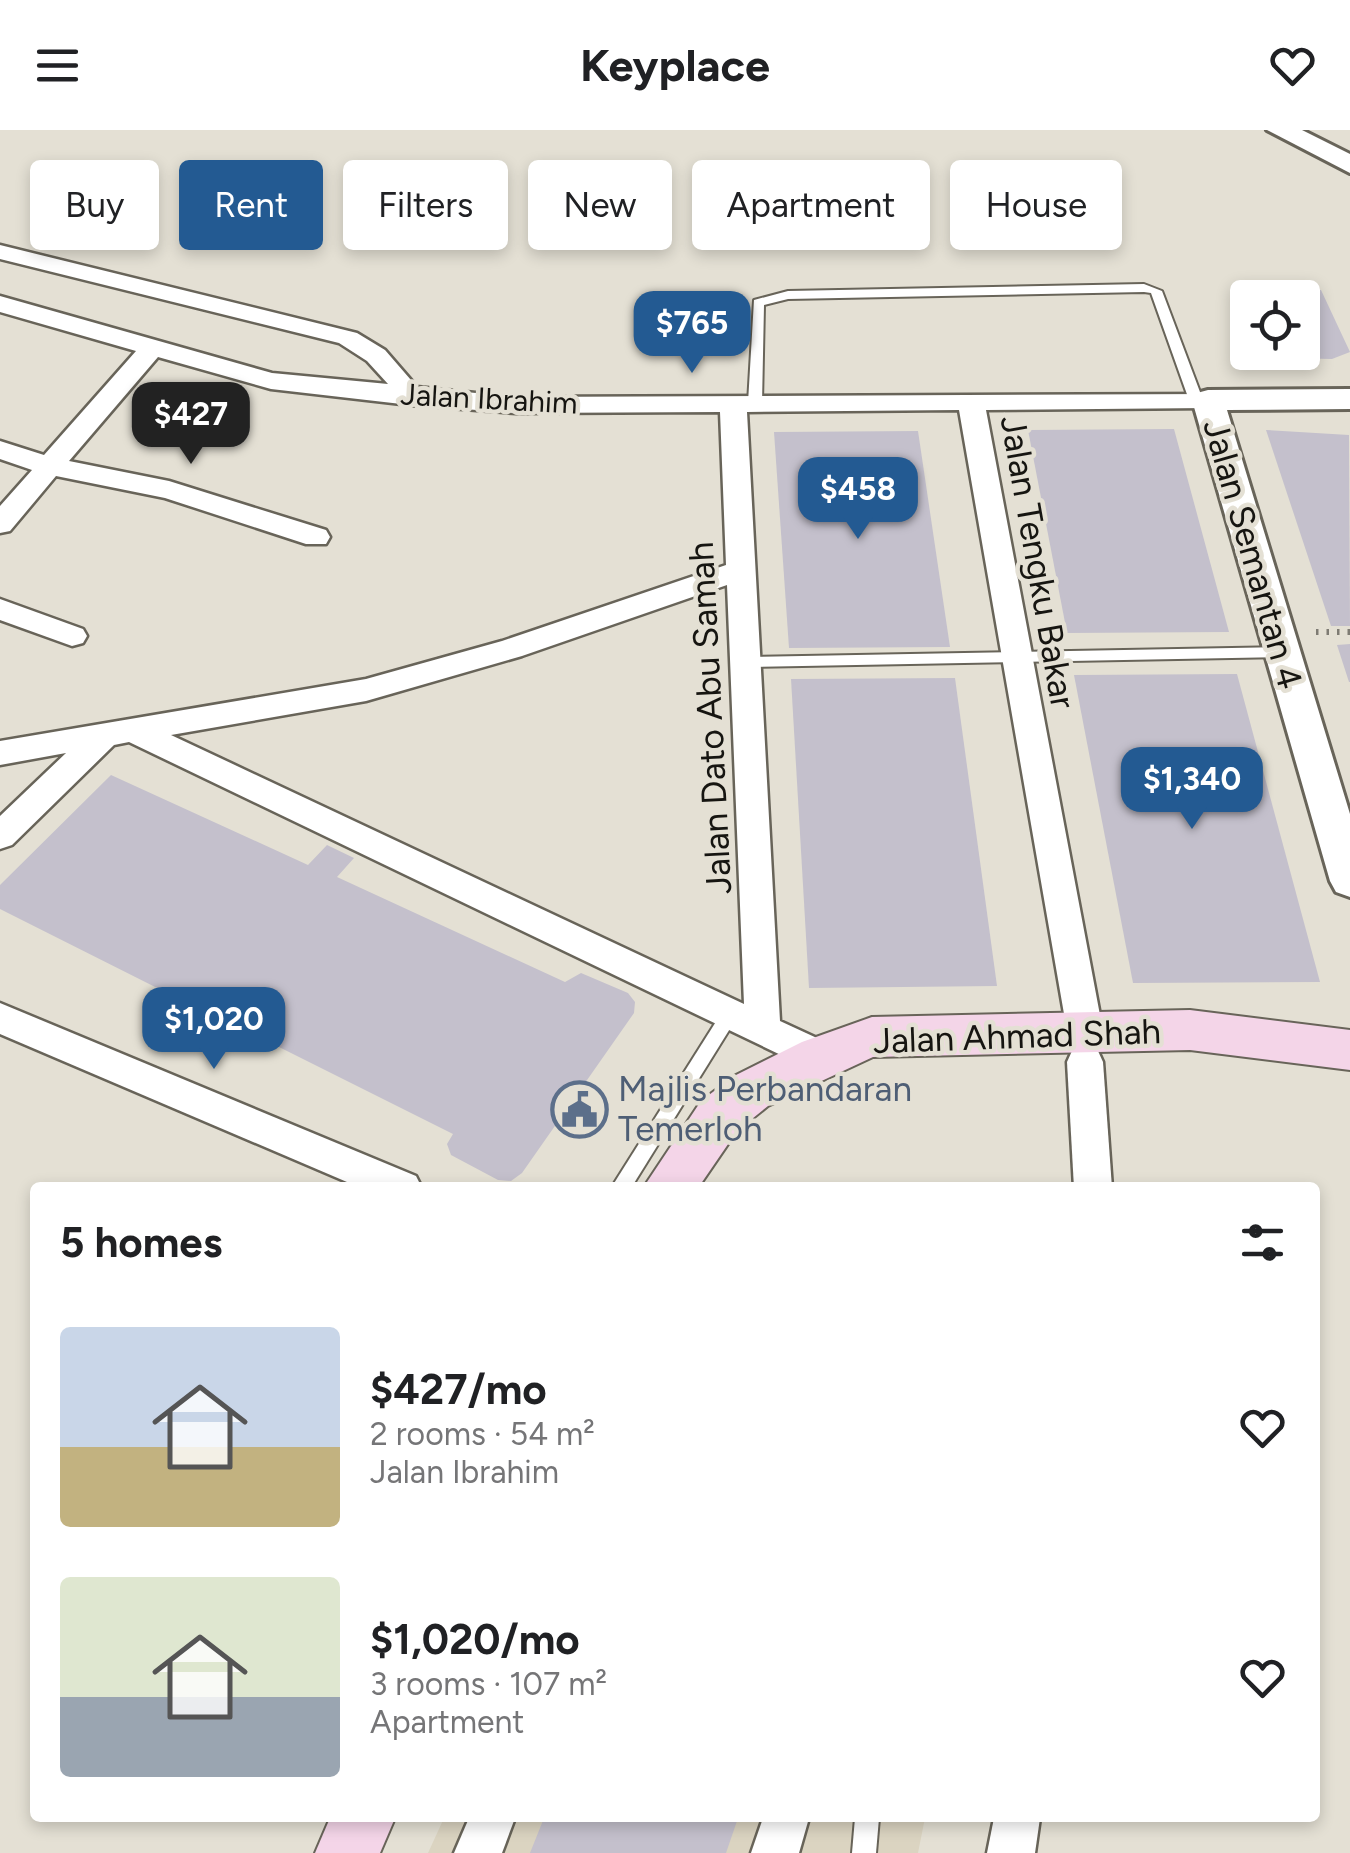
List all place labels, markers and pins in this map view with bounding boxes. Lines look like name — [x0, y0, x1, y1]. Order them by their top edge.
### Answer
pin: $765 — [633, 291, 751, 376]
pin: $427 — [132, 382, 250, 467]
pin: $458 — [799, 457, 917, 542]
pin: $1,340 — [1111, 747, 1273, 832]
pin: $1,020 — [133, 987, 295, 1072]
place label: Majlis Perbandaran Temerloh — [618, 1068, 912, 1150]
public building icon: Majlis Perbandaran Temerloh — [549, 1079, 609, 1139]

